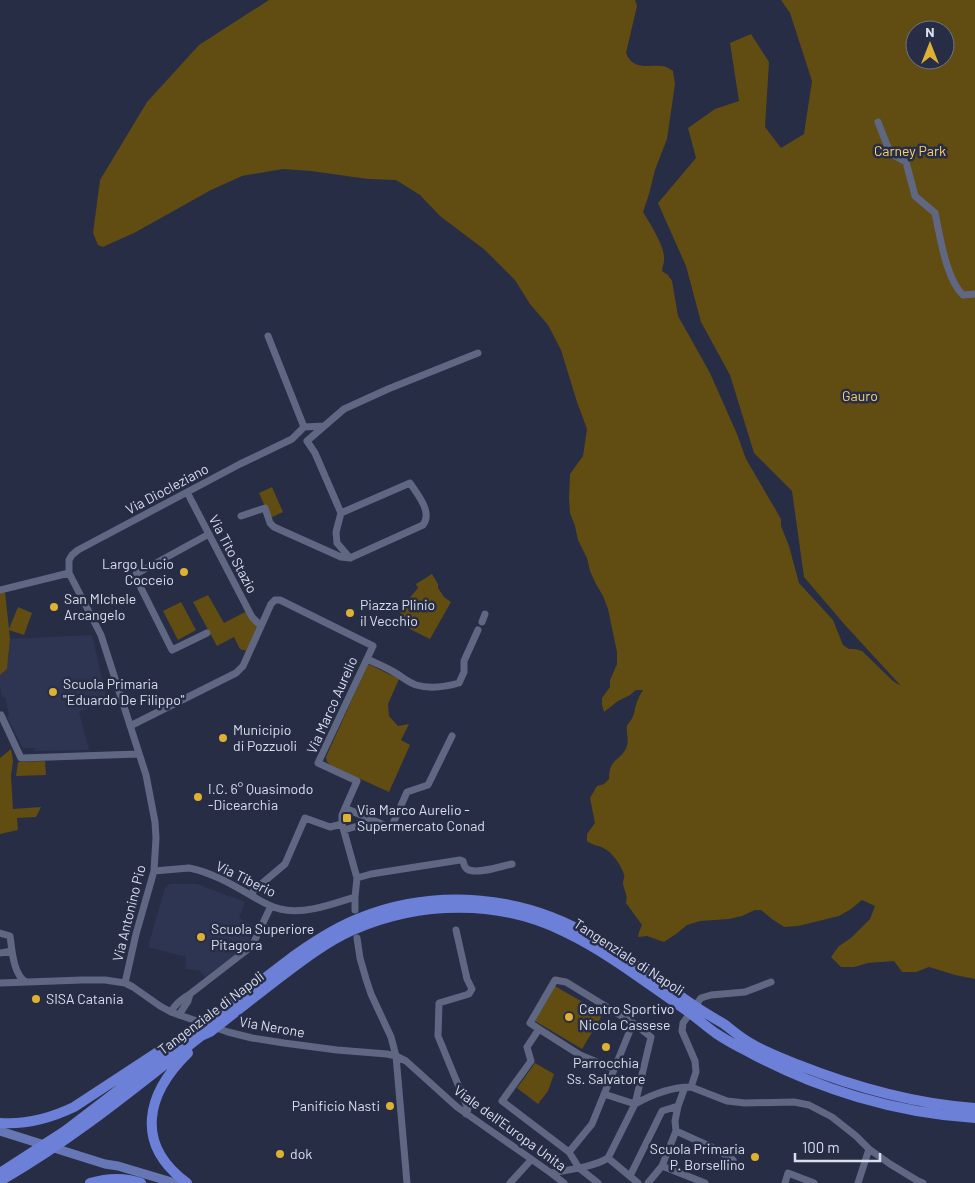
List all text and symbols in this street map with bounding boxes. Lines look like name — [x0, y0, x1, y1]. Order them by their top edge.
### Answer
north arrow — [905, 20, 955, 70]
text: N — [925, 23, 935, 40]
park label: Carney Park — [874, 142, 946, 159]
park label: Gauro — [842, 387, 878, 404]
street label: Via Diocleziano — [122, 460, 211, 518]
street label: Via Tito Stazio — [206, 512, 261, 596]
place label: Largo Lucio Cocceio — [102, 555, 174, 588]
marker: Largo Lucio Cocceio — [178, 566, 190, 578]
place label: San MIchele Arcangelo — [64, 590, 136, 623]
place label: Piazza Plinio il Vecchio — [360, 596, 435, 629]
marker: San MIchele Arcangelo — [48, 601, 60, 613]
marker: Piazza Plinio il Vecchio — [344, 607, 356, 619]
street label: Via Marco Aurelio — [303, 654, 361, 756]
place label: Scuola Primaria "Eduardo De Filippo" — [63, 675, 185, 708]
marker: Scuola Primaria "Eduardo De Filippo" — [47, 686, 59, 698]
place label: Municipio di Pozzuoli — [233, 721, 297, 754]
marker: Municipio di Pozzuoli — [217, 732, 229, 744]
place label: I.C. 6° Quasimodo -Dicearchia — [208, 780, 313, 813]
marker: I.C. 6° Quasimodo -Dicearchia — [192, 791, 204, 803]
place label: Via Marco Aurelio - Supermercato Conad — [357, 801, 485, 834]
marker: Via Marco Aurelio - Supermercato Conad — [341, 812, 353, 824]
street label: Via Tiberio — [214, 857, 279, 900]
street label: Via Antonino Pio — [108, 863, 149, 963]
street label: Tangenziale di Napoli — [571, 915, 688, 999]
place label: Scuola Superiore Pitagora — [211, 920, 314, 953]
marker: Scuola Superiore Pitagora — [195, 931, 207, 943]
street label: Tangenziale di Napoli — [154, 967, 267, 1058]
place label: SISA Catania — [46, 990, 123, 1007]
marker: SISA Catania — [30, 993, 42, 1005]
place label: Centro Sportivo Nicola Cassese — [579, 1000, 674, 1033]
marker: Centro Sportivo Nicola Cassese — [563, 1011, 575, 1023]
street label: Via Nerone — [238, 1012, 306, 1041]
marker: Parrocchia Ss. Salvatore — [600, 1041, 612, 1053]
place label: Parrocchia Ss. Salvatore — [567, 1054, 645, 1087]
street label: Viale dell'Europa Unita — [451, 1081, 570, 1174]
place label: Panificio Nasti — [292, 1097, 380, 1114]
marker: Panificio Nasti — [384, 1100, 396, 1112]
scale bar — [795, 1130, 880, 1162]
text: 100 m — [802, 1138, 840, 1156]
place label: Scuola Primaria P. Borsellino — [650, 1140, 745, 1173]
place label: dok — [290, 1145, 312, 1162]
marker: dok — [274, 1148, 286, 1160]
marker: Scuola Primaria P. Borsellino — [749, 1151, 761, 1163]

